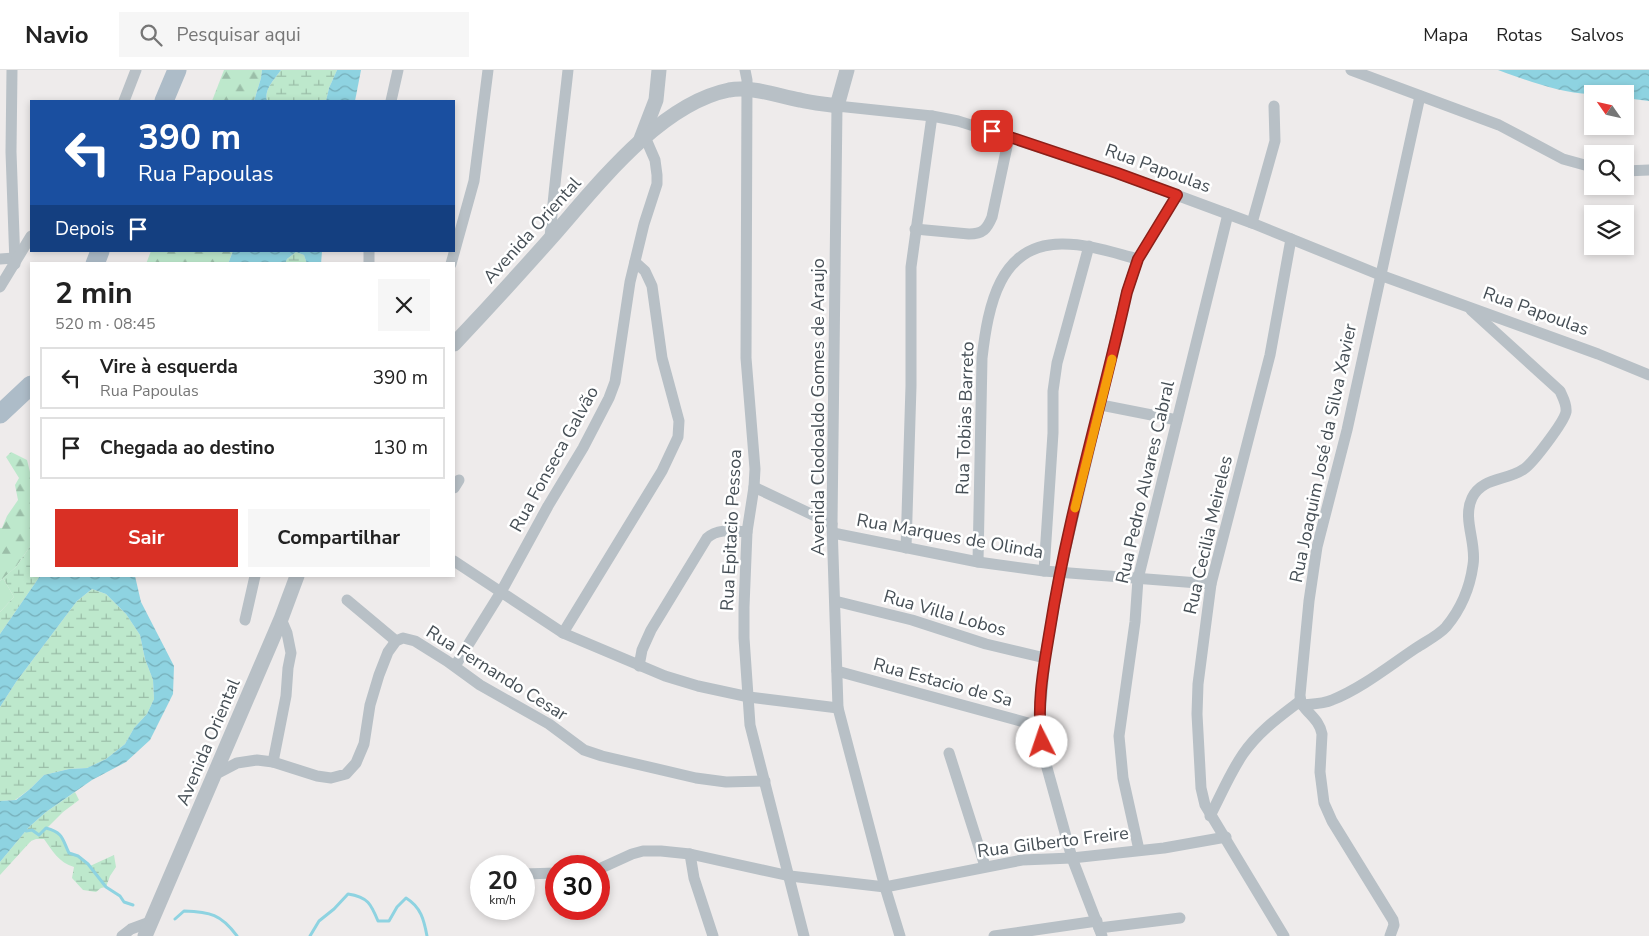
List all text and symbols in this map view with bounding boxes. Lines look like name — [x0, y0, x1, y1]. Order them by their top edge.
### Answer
search box — [119, 12, 469, 57]
text: Navio — [25, 19, 89, 51]
icon: search — [137, 21, 165, 49]
text: Pesquisar aqui — [177, 22, 301, 48]
text: Mapa — [1423, 23, 1468, 47]
text: Rotas — [1496, 23, 1542, 47]
text: Salvos — [1570, 23, 1624, 47]
north arrow — [1584, 85, 1634, 135]
map controls — [1584, 85, 1634, 255]
pin — [971, 110, 1013, 152]
text: 390 m — [138, 114, 241, 161]
icon: arrive — [978, 117, 1006, 145]
icon: left — [55, 120, 120, 185]
street label: Rua Papoulas — [1102, 138, 1214, 198]
button: search — [1584, 145, 1634, 195]
text: Rua Papoulas — [138, 159, 274, 189]
street label: Avenida Oriental — [478, 171, 587, 288]
button: layers — [1584, 205, 1634, 255]
icon: arrive — [124, 215, 152, 243]
text: Depois — [55, 216, 114, 242]
street label: Avenida Clodoaldo Gomes de Araujo — [806, 258, 830, 556]
text: 2 min — [55, 273, 133, 314]
button: close — [378, 279, 430, 331]
street label: Rua Papoulas — [1480, 281, 1592, 341]
text: 520 m · 08:45 — [55, 313, 156, 335]
street label: Rua Joaquim José da Silva Xavier — [1284, 321, 1362, 585]
street label: Rua Tobias Barreto — [950, 341, 980, 495]
text: Vire à esquerda — [100, 354, 238, 380]
icon: left — [57, 364, 85, 392]
text: 390 m — [373, 365, 428, 391]
street label: Rua Pedro Alvares Cabral — [1110, 378, 1180, 586]
text: Rua Papoulas — [100, 380, 199, 402]
street label: Rua Fonseca Galvão — [504, 382, 604, 536]
icon: arrive — [57, 434, 85, 462]
text: Chegada ao destino — [100, 435, 275, 461]
text: 130 m — [373, 435, 428, 461]
street label: Rua Epitacio Pessoa — [715, 449, 747, 611]
street label: Rua Cecilia Meireles — [1178, 453, 1238, 617]
street label: Rua Marques de Olinda — [855, 508, 1045, 564]
button: Sair — [55, 509, 238, 567]
button: Compartilhar — [248, 509, 430, 567]
street label: Rua Villa Lobos — [881, 584, 1009, 642]
street label: Rua Fernando Cesar — [422, 620, 573, 727]
street label: Rua Estacio de Sa — [871, 652, 1015, 712]
street label: Avenida Oriental — [170, 674, 246, 809]
position arrow — [1015, 715, 1067, 767]
street label: Rua Gilberto Freire — [976, 821, 1130, 863]
speed limit sign: 30 — [545, 855, 610, 920]
text: 20 — [487, 864, 518, 898]
text: km/h — [489, 892, 516, 908]

